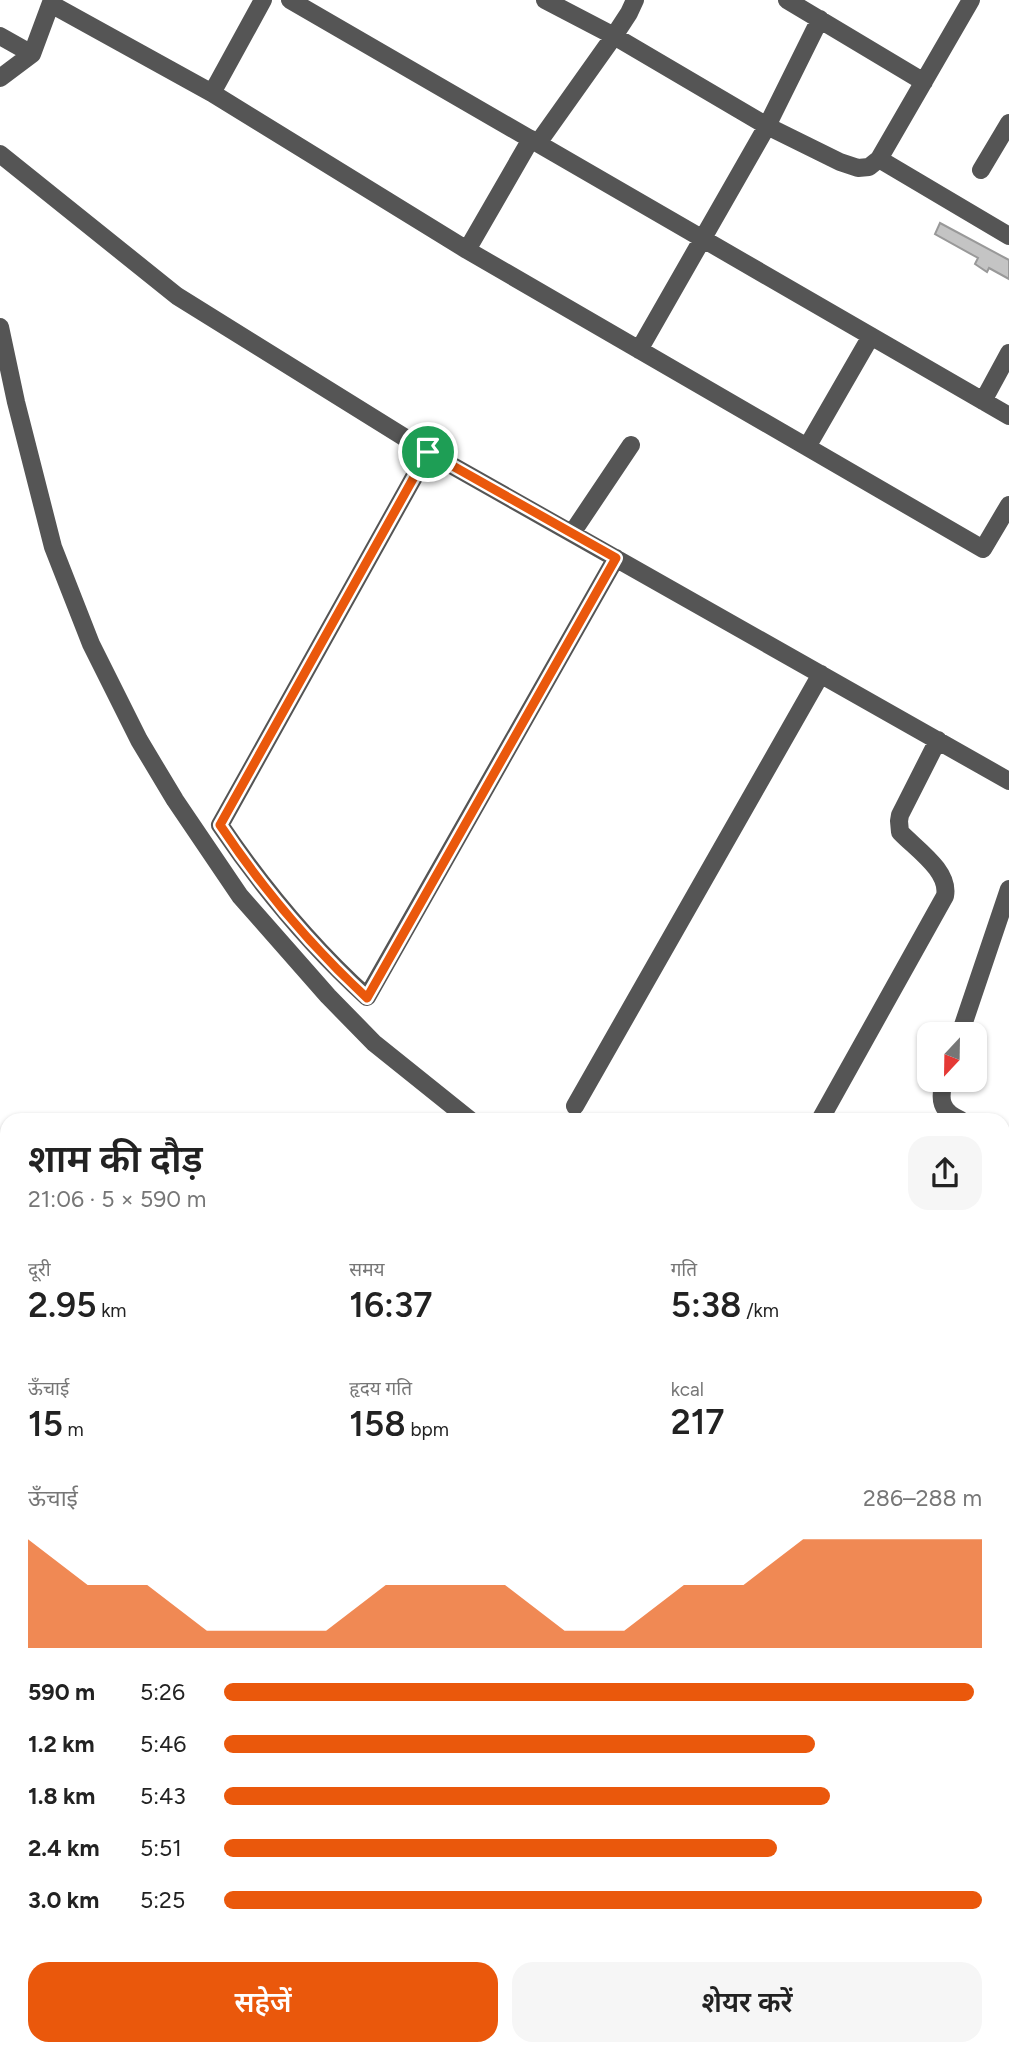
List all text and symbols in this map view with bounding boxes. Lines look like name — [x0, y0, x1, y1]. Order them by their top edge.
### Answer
pin — [398, 422, 458, 482]
icon: arrive — [409, 433, 447, 471]
north arrow — [917, 1022, 987, 1092]
map controls — [917, 1022, 987, 1092]
text: शाम की दौड़ — [28, 1136, 203, 1182]
button: share — [908, 1136, 982, 1210]
text: 21:06 · 5 × 590 m — [28, 1185, 206, 1213]
text: दूरी — [28, 1258, 51, 1281]
text: समय — [349, 1258, 385, 1281]
text: गति — [671, 1258, 697, 1281]
text: 2.95 — [28, 1284, 96, 1326]
text: 16:37 — [349, 1284, 432, 1326]
text: 5:38 — [671, 1284, 742, 1326]
text: km — [96, 1299, 127, 1322]
text: /km — [742, 1299, 779, 1322]
text: ऊँचाई — [28, 1377, 69, 1400]
text: हृदय गति — [349, 1377, 412, 1400]
text: kcal — [671, 1378, 704, 1401]
text: 217 — [671, 1401, 725, 1443]
text: 15 — [28, 1403, 63, 1445]
text: 158 — [349, 1403, 406, 1445]
text: m — [63, 1418, 84, 1441]
text: bpm — [406, 1418, 449, 1441]
text: ऊँचाई — [28, 1484, 78, 1512]
text: 286–288 m — [863, 1484, 982, 1512]
text: 590 m — [28, 1678, 95, 1706]
text: 5:26 — [140, 1678, 185, 1706]
text: 1.2 km — [28, 1730, 95, 1758]
text: 5:46 — [140, 1730, 186, 1758]
text: 1.8 km — [28, 1782, 95, 1810]
text: 5:43 — [140, 1782, 186, 1810]
text: 2.4 km — [28, 1834, 99, 1862]
text: 5:51 — [140, 1834, 182, 1862]
text: 3.0 km — [28, 1886, 99, 1914]
text: 5:25 — [140, 1886, 185, 1914]
button: सहेजें — [28, 1962, 498, 2042]
button: शेयर करें — [512, 1962, 982, 2042]

